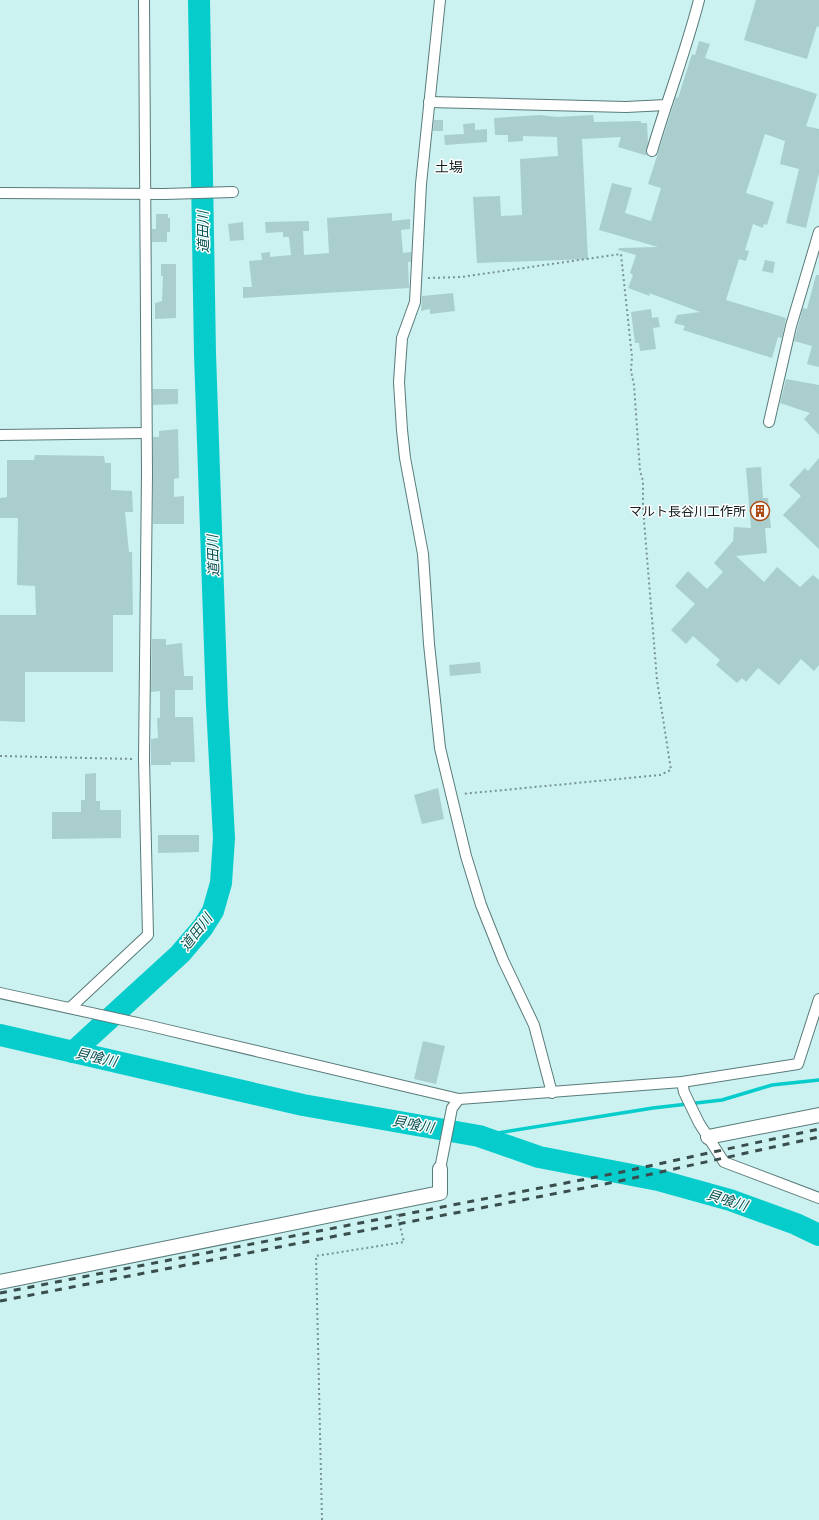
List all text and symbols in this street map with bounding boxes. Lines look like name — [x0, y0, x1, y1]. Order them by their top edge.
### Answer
district label: 土場 — [435, 159, 463, 175]
water label: 道田川 — [195, 209, 211, 253]
building icon: マルト長谷川工作所 — [749, 500, 771, 522]
place label: マルト長谷川工作所 — [629, 504, 746, 519]
water label: 道田川 — [204, 533, 222, 577]
water label: 道田川 — [177, 909, 216, 953]
water label: 貝喰川 — [74, 1044, 120, 1070]
water label: 貝喰川 — [391, 1112, 437, 1136]
water label: 貝喰川 — [705, 1186, 751, 1214]

